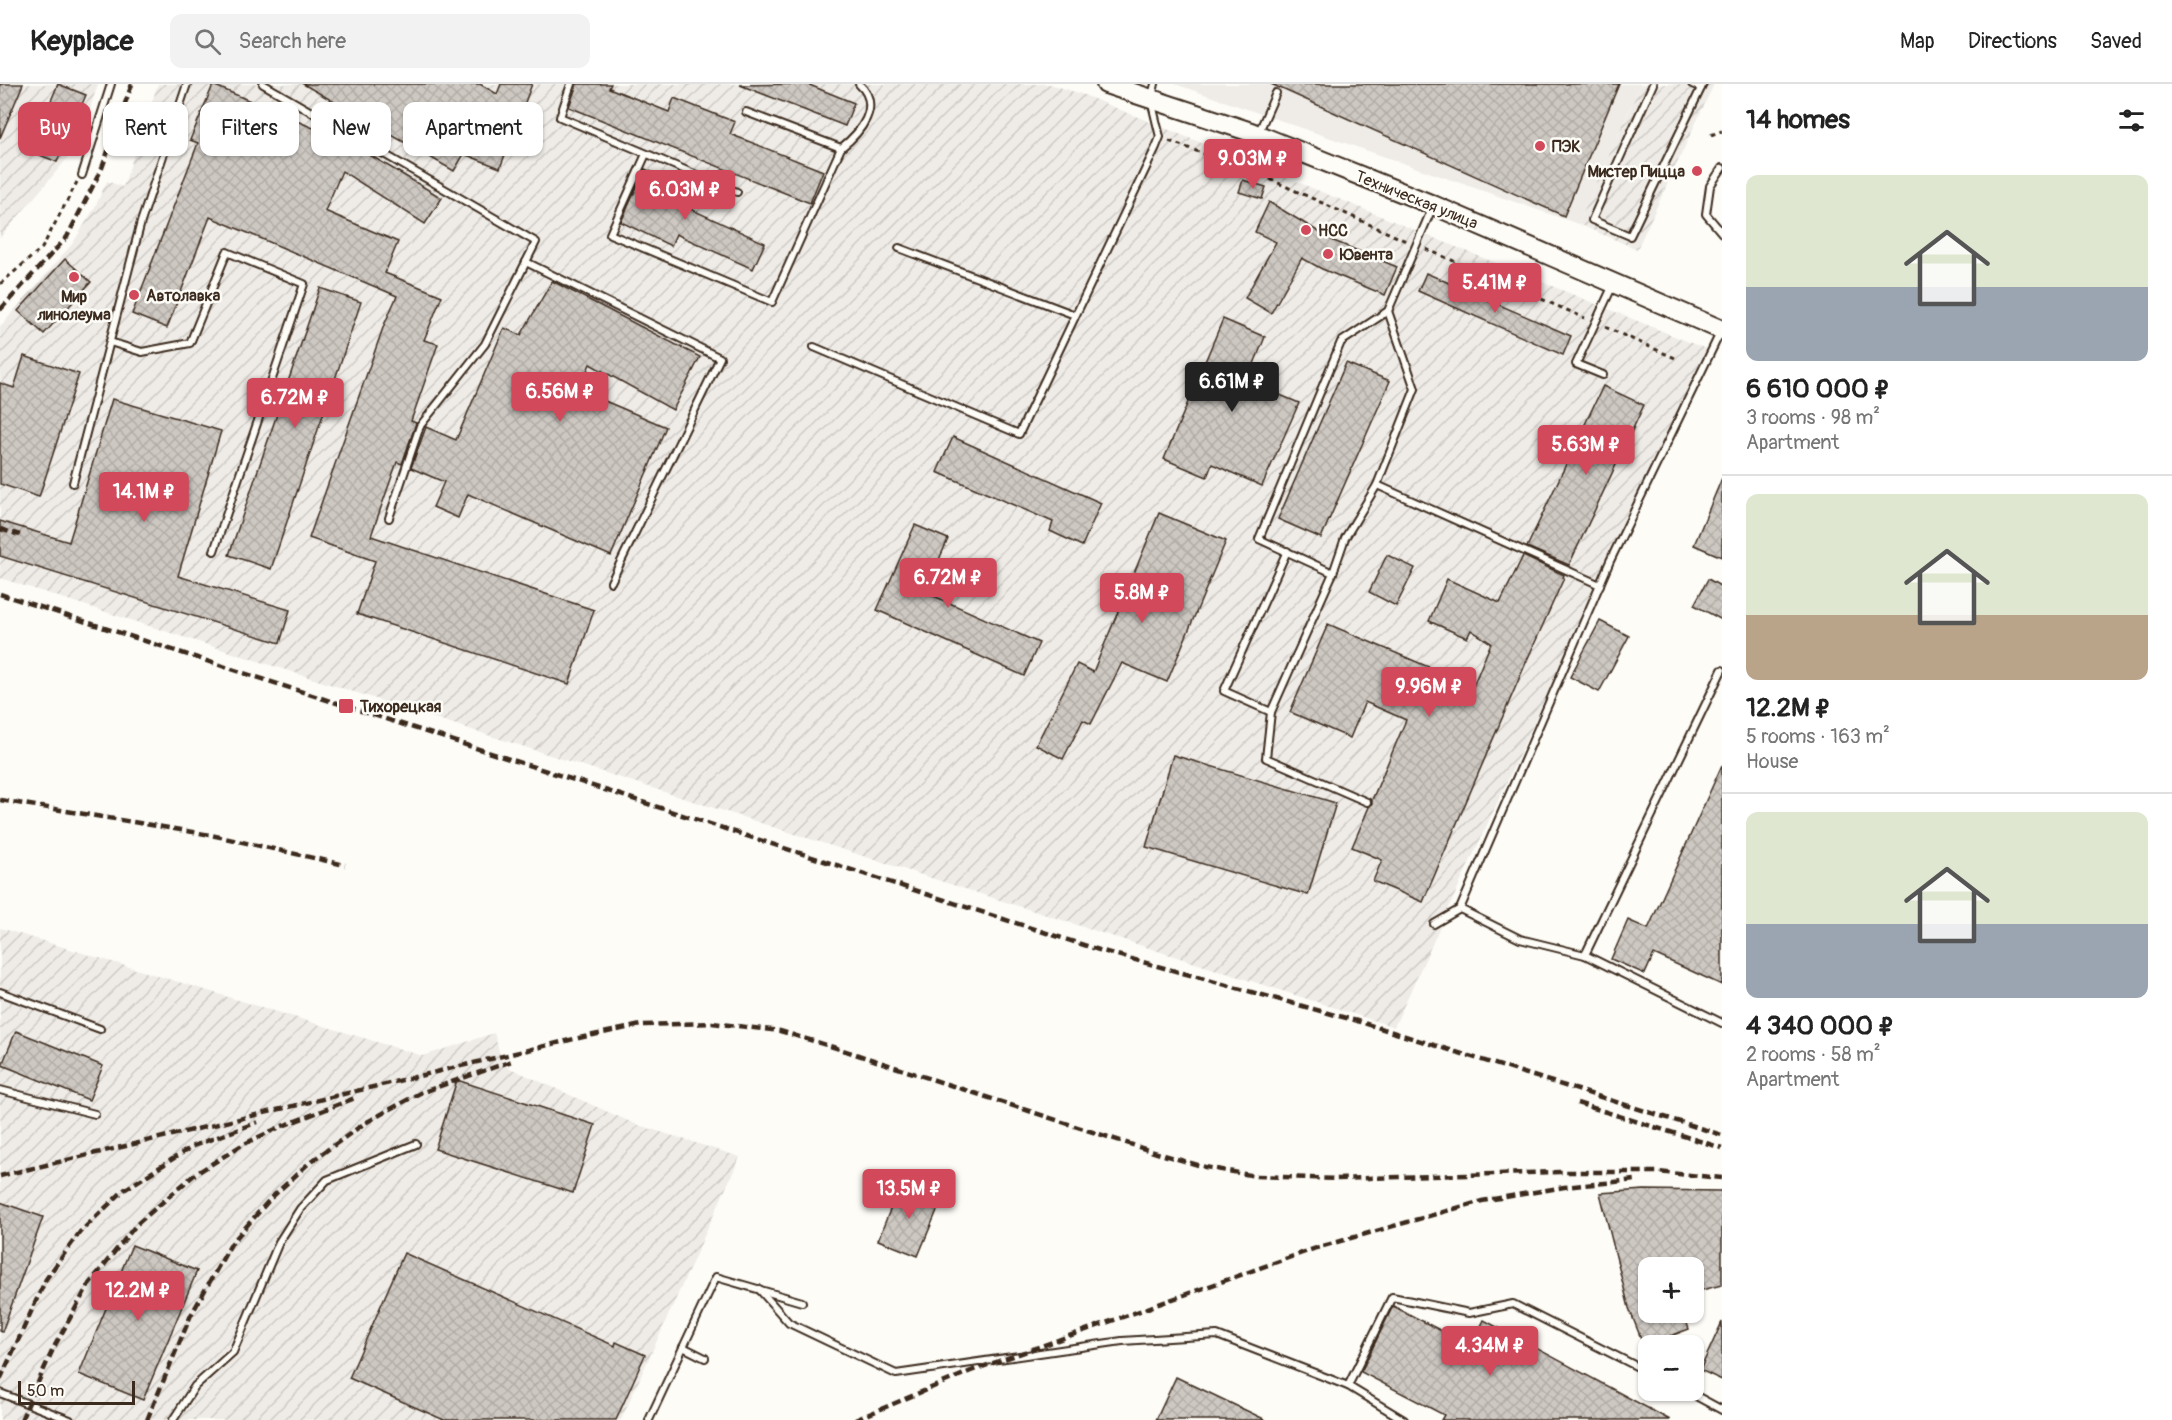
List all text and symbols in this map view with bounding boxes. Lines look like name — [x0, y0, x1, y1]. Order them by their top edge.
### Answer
search box — [170, 14, 590, 68]
text: Keyplace — [30, 24, 134, 59]
icon: search — [191, 25, 224, 58]
text: Search here — [239, 27, 346, 55]
text: Map — [1900, 28, 1935, 55]
text: Directions — [1968, 28, 2057, 55]
text: Saved — [2090, 28, 2142, 55]
chip: Buy — [18, 102, 91, 156]
chip: Rent — [103, 102, 188, 156]
chip: Filters — [200, 102, 299, 156]
chip: New — [311, 102, 391, 156]
chip: Apartment — [403, 102, 543, 156]
text: 14 homes — [1746, 104, 1850, 136]
icon: filters — [2115, 104, 2148, 137]
place label: ПЭК — [1552, 137, 1580, 157]
pin: 9.03M ₽ — [1198, 139, 1308, 190]
marker: ПЭК — [1533, 139, 1547, 153]
text: 9.03M ₽ — [1218, 146, 1288, 171]
place label: Мистер Пицца — [1587, 162, 1686, 182]
marker: Мистер Пицца — [1690, 164, 1704, 178]
street label: Техническая улица — [1352, 166, 1481, 234]
pin: 6.03M ₽ — [630, 170, 740, 221]
text: 6.03M ₽ — [649, 177, 721, 202]
icon: home — [1893, 214, 2001, 322]
place label: НСС — [1318, 221, 1348, 241]
marker: НСС — [1299, 223, 1313, 237]
place label: Ювента — [1339, 245, 1394, 265]
marker: Ювента — [1321, 247, 1335, 261]
pin: 5.41M ₽ — [1440, 263, 1550, 314]
marker: Мир линолеума — [67, 270, 81, 284]
text: 5.41M ₽ — [1462, 270, 1528, 295]
place label: Автолавка — [146, 286, 221, 306]
place label: Мир линолеума — [36, 287, 111, 325]
marker: Автолавка — [127, 288, 141, 302]
pin: 6.61M ₽ — [1177, 362, 1287, 413]
text: 6.61M ₽ — [1199, 369, 1265, 394]
pin: 6.56M ₽ — [505, 372, 615, 423]
text: 6 610 000 ₽ — [1746, 373, 1890, 405]
pin: 6.72M ₽ — [240, 378, 350, 429]
text: 6.56M ₽ — [525, 379, 595, 404]
text: 6.72M ₽ — [261, 385, 329, 410]
text: 3 rooms · 98 m² — [1746, 405, 1880, 430]
pin: 5.63M ₽ — [1531, 425, 1641, 476]
text: Apartment — [1746, 430, 1839, 455]
text: 5.63M ₽ — [1552, 432, 1620, 457]
pin: 14.1M ₽ — [89, 472, 199, 523]
text: 14.1M ₽ — [113, 479, 175, 504]
icon: home — [1893, 533, 2001, 641]
pin: 6.72M ₽ — [893, 558, 1003, 609]
text: 6.72M ₽ — [914, 565, 982, 590]
pin: 5.8M ₽ — [1093, 573, 1191, 624]
text: 5.8M ₽ — [1114, 580, 1170, 605]
pin: 9.96M ₽ — [1374, 667, 1484, 718]
text: 9.96M ₽ — [1395, 674, 1463, 699]
text: 12.2M ₽ — [1746, 692, 1831, 724]
marker: Тихорецкая — [337, 697, 355, 715]
place label: Тихорецкая — [359, 697, 442, 717]
text: 5 rooms · 163 m² — [1746, 724, 1890, 749]
text: House — [1746, 749, 1798, 774]
icon: home — [1893, 851, 2001, 959]
text: 4 340 000 ₽ — [1746, 1010, 1894, 1042]
text: 2 rooms · 58 m² — [1746, 1042, 1881, 1067]
text: Apartment — [1746, 1067, 1839, 1092]
pin: 13.5M ₽ — [854, 1169, 964, 1220]
text: 13.5M ₽ — [877, 1176, 941, 1201]
map controls — [1638, 1257, 1704, 1401]
button: + — [1638, 1257, 1704, 1323]
pin: 12.2M ₽ — [83, 1271, 193, 1322]
text: 12.2M ₽ — [105, 1278, 171, 1303]
pin: 4.34M ₽ — [1435, 1326, 1545, 1377]
text: 4.34M ₽ — [1455, 1333, 1525, 1358]
button: − — [1638, 1335, 1704, 1401]
scale bar — [18, 1378, 135, 1406]
text: 50 m — [27, 1381, 64, 1401]

